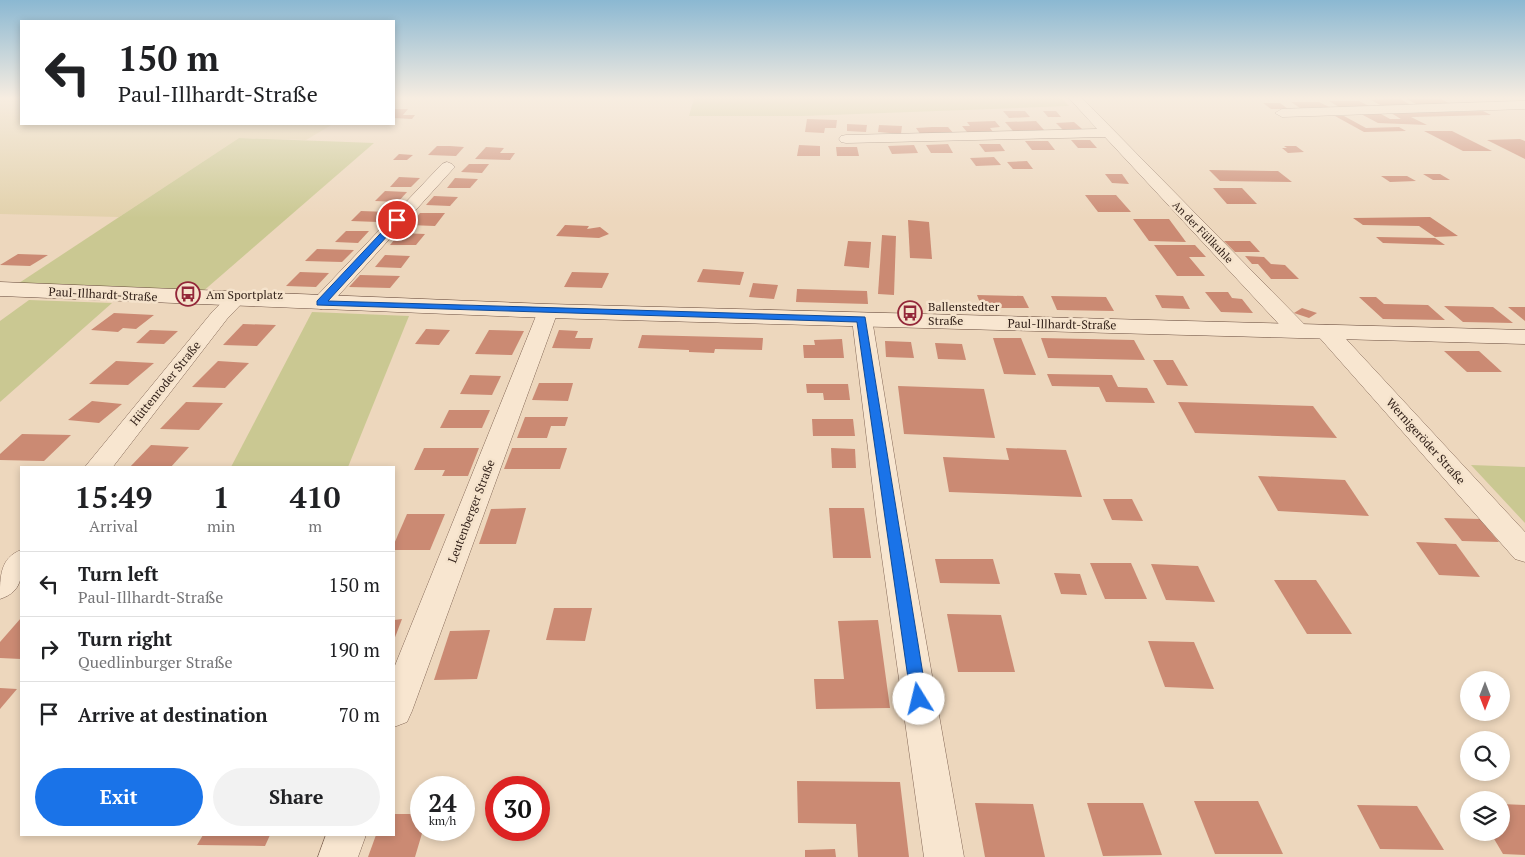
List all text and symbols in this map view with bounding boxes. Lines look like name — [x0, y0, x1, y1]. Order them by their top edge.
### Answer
text: 150 m — [118, 35, 219, 81]
icon: left — [35, 40, 100, 105]
text: Paul-Illhardt-Straße — [118, 79, 318, 108]
street label: An der Füllkuhle — [1170, 198, 1237, 266]
pin — [376, 199, 418, 241]
icon: arrive — [383, 206, 411, 234]
bus stop icon: Am Sportplatz — [175, 281, 201, 307]
street label: Paul-Illhardt-Straße — [48, 284, 158, 304]
place label: Am Sportplatz — [206, 287, 283, 302]
place label: Ballenstedter Straße — [928, 299, 1000, 328]
bus stop icon: Ballenstedter Straße — [897, 300, 923, 326]
street label: Paul-Illhardt-Straße — [1007, 316, 1117, 332]
street label: Hüttenroder Straße — [126, 338, 204, 428]
street label: Wernigeröder Straße — [1383, 395, 1469, 487]
street label: Leutenberger Straße — [444, 457, 498, 565]
text: 15:49 — [74, 477, 153, 517]
text: 1 — [213, 477, 230, 517]
text: 410 — [290, 477, 341, 517]
text: Arrival — [89, 515, 138, 537]
text: min — [207, 515, 235, 537]
text: m — [308, 515, 322, 537]
text: Turn left — [78, 561, 159, 586]
icon: left — [35, 570, 63, 598]
text: 150 m — [329, 572, 380, 597]
text: Paul-Illhardt-Straße — [78, 586, 223, 608]
text: Turn right — [78, 626, 172, 651]
icon: right — [35, 635, 63, 663]
text: 190 m — [329, 637, 380, 662]
text: Quedlinburger Straße — [78, 651, 233, 673]
north arrow — [1460, 671, 1510, 721]
map controls — [1460, 671, 1510, 841]
position arrow — [892, 672, 944, 724]
icon: arrive — [35, 700, 63, 728]
text: Arrive at destination — [78, 702, 267, 727]
text: 70 m — [339, 702, 380, 727]
button: search — [1460, 731, 1510, 781]
button: Exit — [35, 768, 203, 826]
button: Share — [213, 768, 380, 826]
speed limit sign: 30 — [485, 776, 550, 841]
text: 24 — [428, 786, 457, 819]
button: layers — [1460, 791, 1510, 841]
text: km/h — [429, 813, 456, 828]

